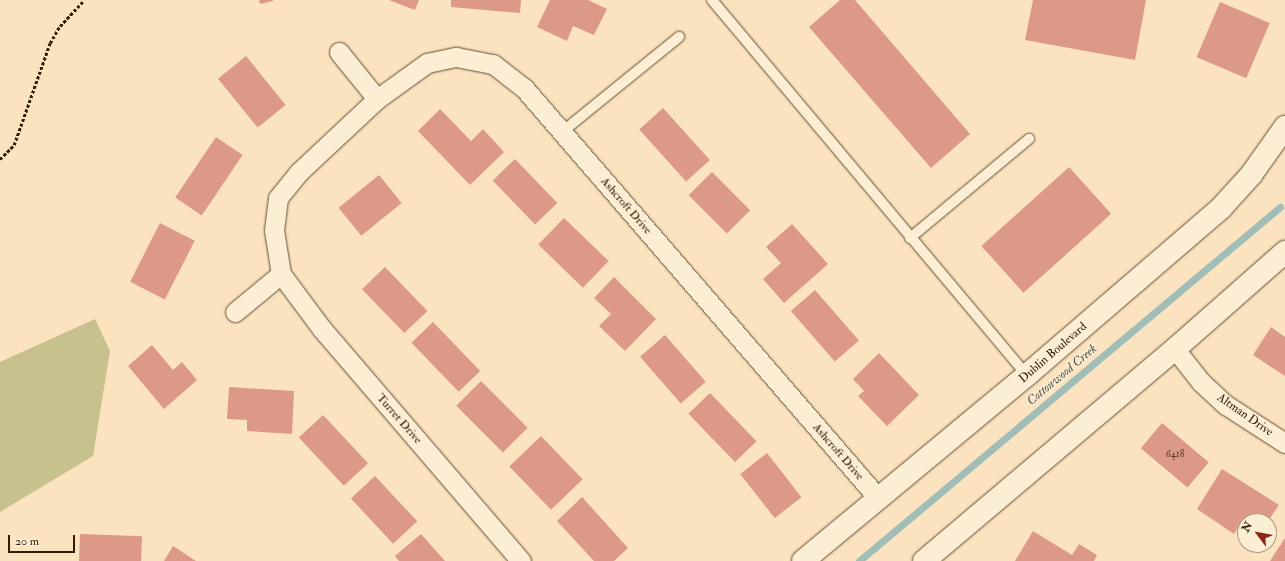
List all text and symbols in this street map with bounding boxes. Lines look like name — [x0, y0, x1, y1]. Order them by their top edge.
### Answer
street label: Ashcroft Drive — [597, 175, 655, 237]
street label: Dublin Boulevard — [1016, 320, 1090, 386]
water label: Cottonwood Creek — [1024, 341, 1100, 409]
street label: Altman Drive — [1214, 390, 1276, 440]
street label: Turret Drive — [373, 391, 425, 447]
street label: Ashcroft Drive — [809, 421, 867, 483]
house number: 6418 — [1166, 449, 1184, 461]
north arrow — [1237, 513, 1277, 553]
text: N — [1239, 519, 1255, 535]
scale bar — [10, 527, 77, 553]
text: 20 m — [15, 534, 39, 549]

